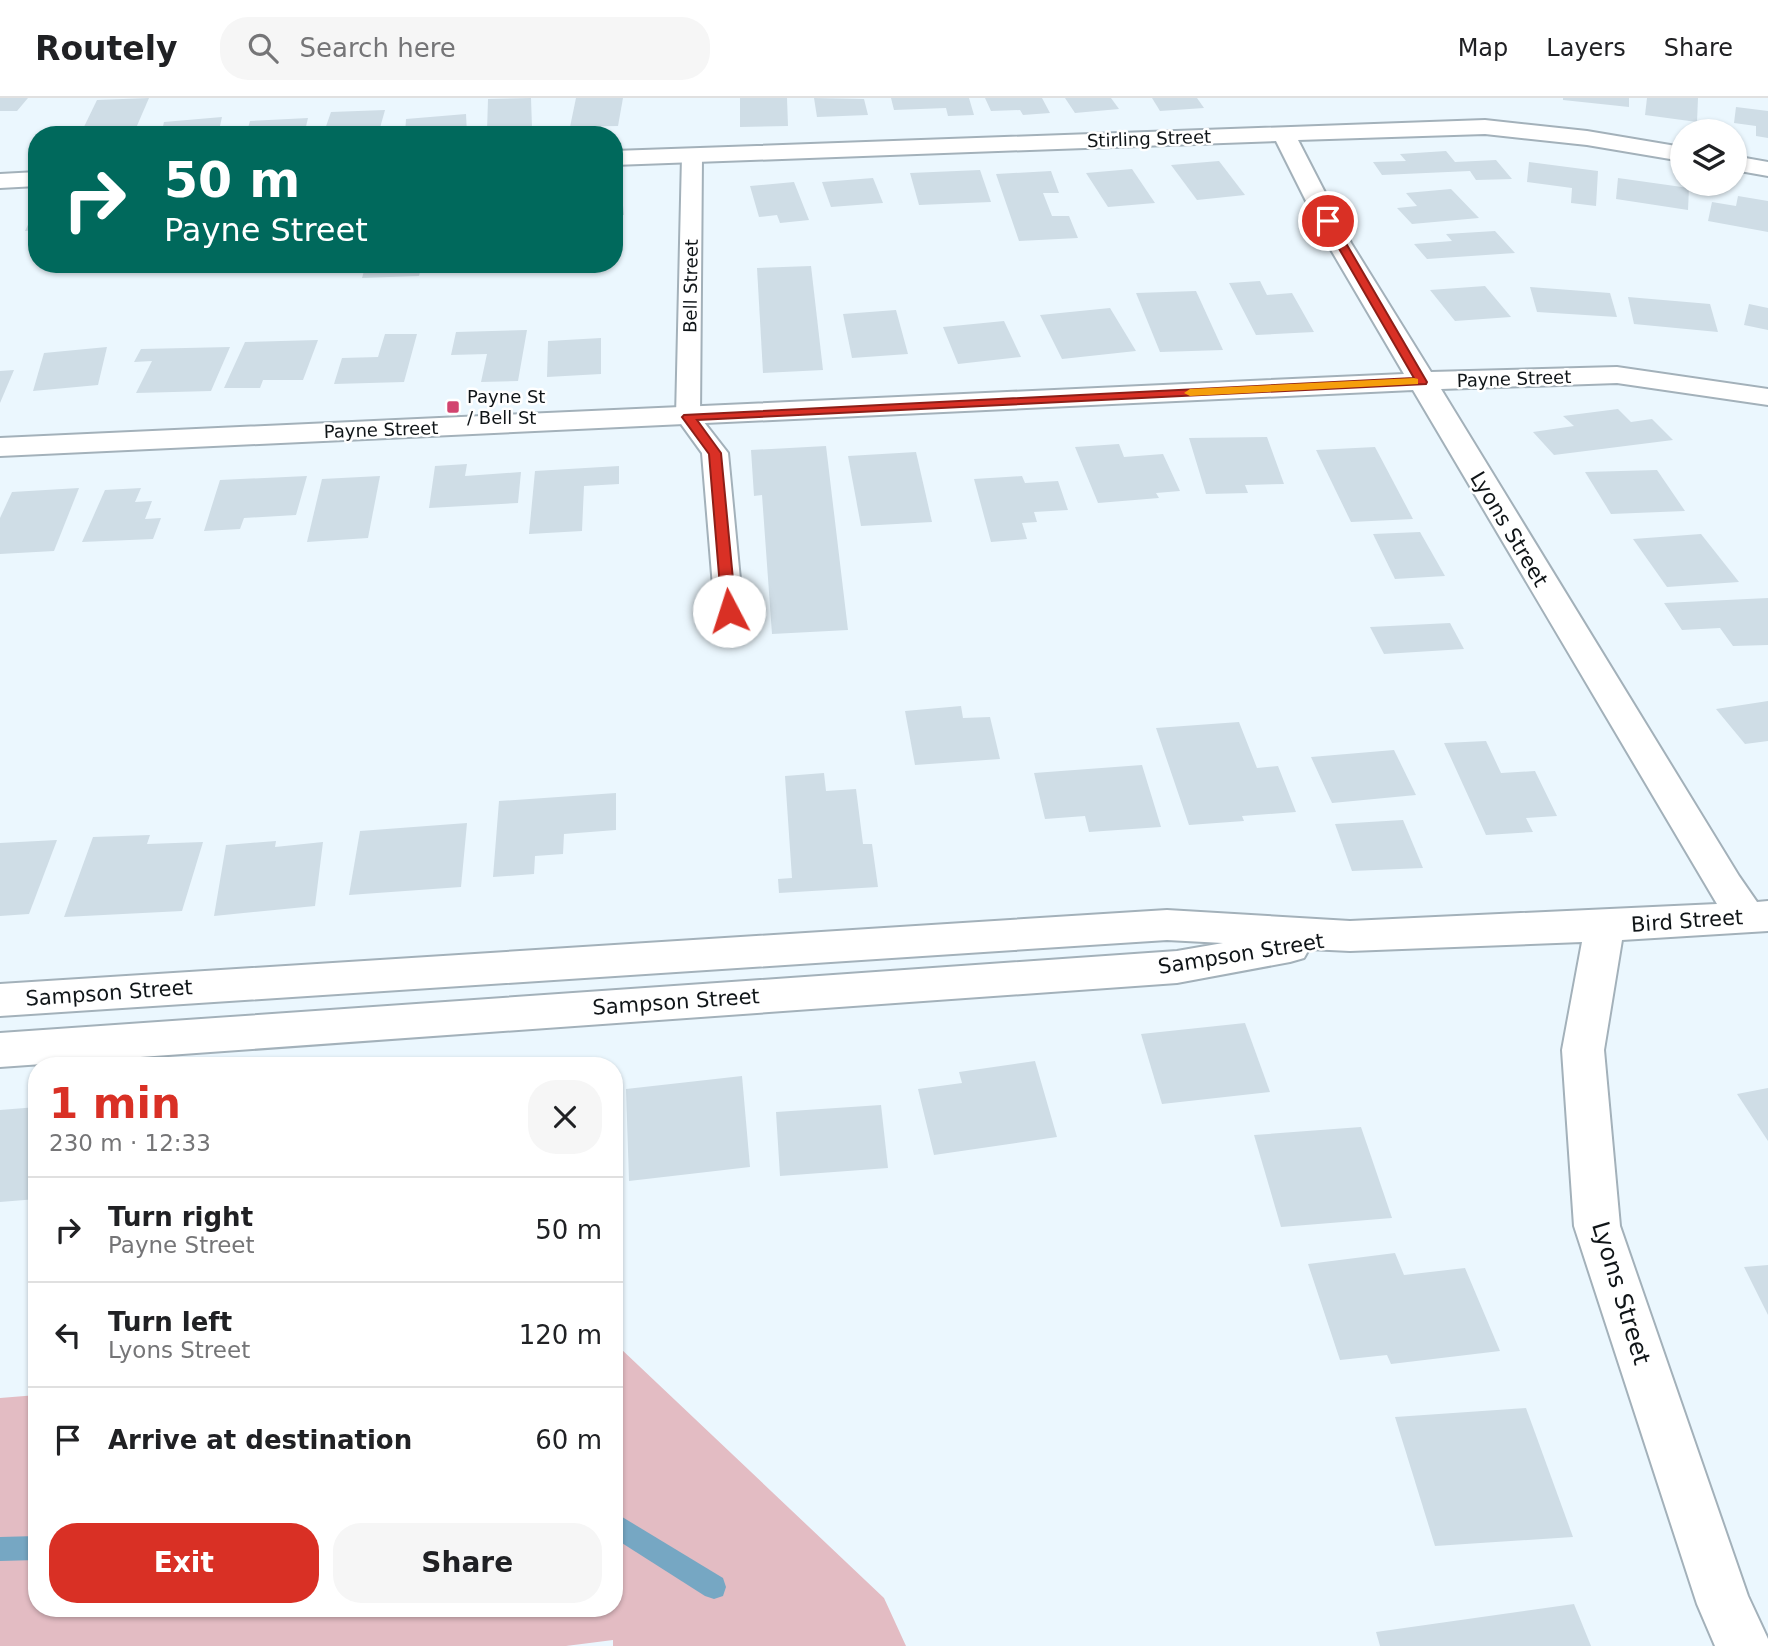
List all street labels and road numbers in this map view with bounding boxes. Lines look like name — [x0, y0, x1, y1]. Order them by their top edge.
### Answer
street label: Stirling Street — [1087, 126, 1211, 151]
street label: Bell Street — [679, 239, 702, 333]
street label: Payne Street — [1456, 366, 1572, 391]
street label: Payne Street — [323, 417, 439, 442]
street label: Lyons Street — [1465, 467, 1553, 591]
street label: Bird Street — [1630, 905, 1744, 937]
street label: Sampson Street — [1156, 929, 1326, 979]
street label: Sampson Street — [25, 975, 193, 1011]
street label: Sampson Street — [592, 984, 760, 1020]
street label: Lyons Street — [1586, 1218, 1656, 1368]

